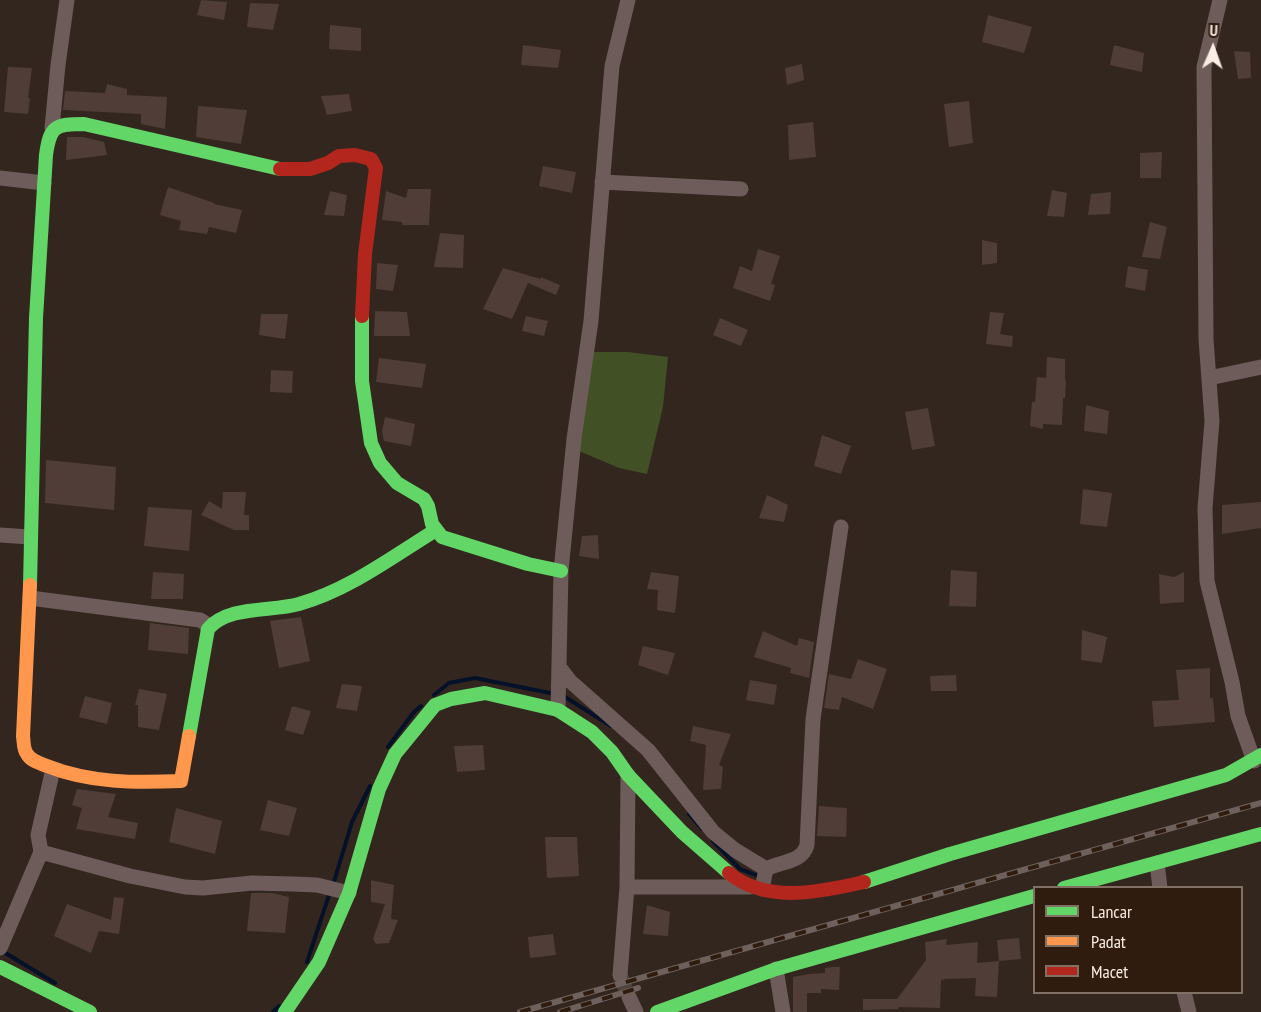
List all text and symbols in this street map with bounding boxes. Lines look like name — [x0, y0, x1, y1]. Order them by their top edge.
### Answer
north arrow — [1183, 18, 1243, 78]
text: U — [1209, 20, 1218, 40]
legend — [1033, 886, 1243, 994]
text: Lancar — [1091, 900, 1132, 923]
text: Padat — [1091, 930, 1126, 953]
text: Macet — [1091, 960, 1128, 983]

